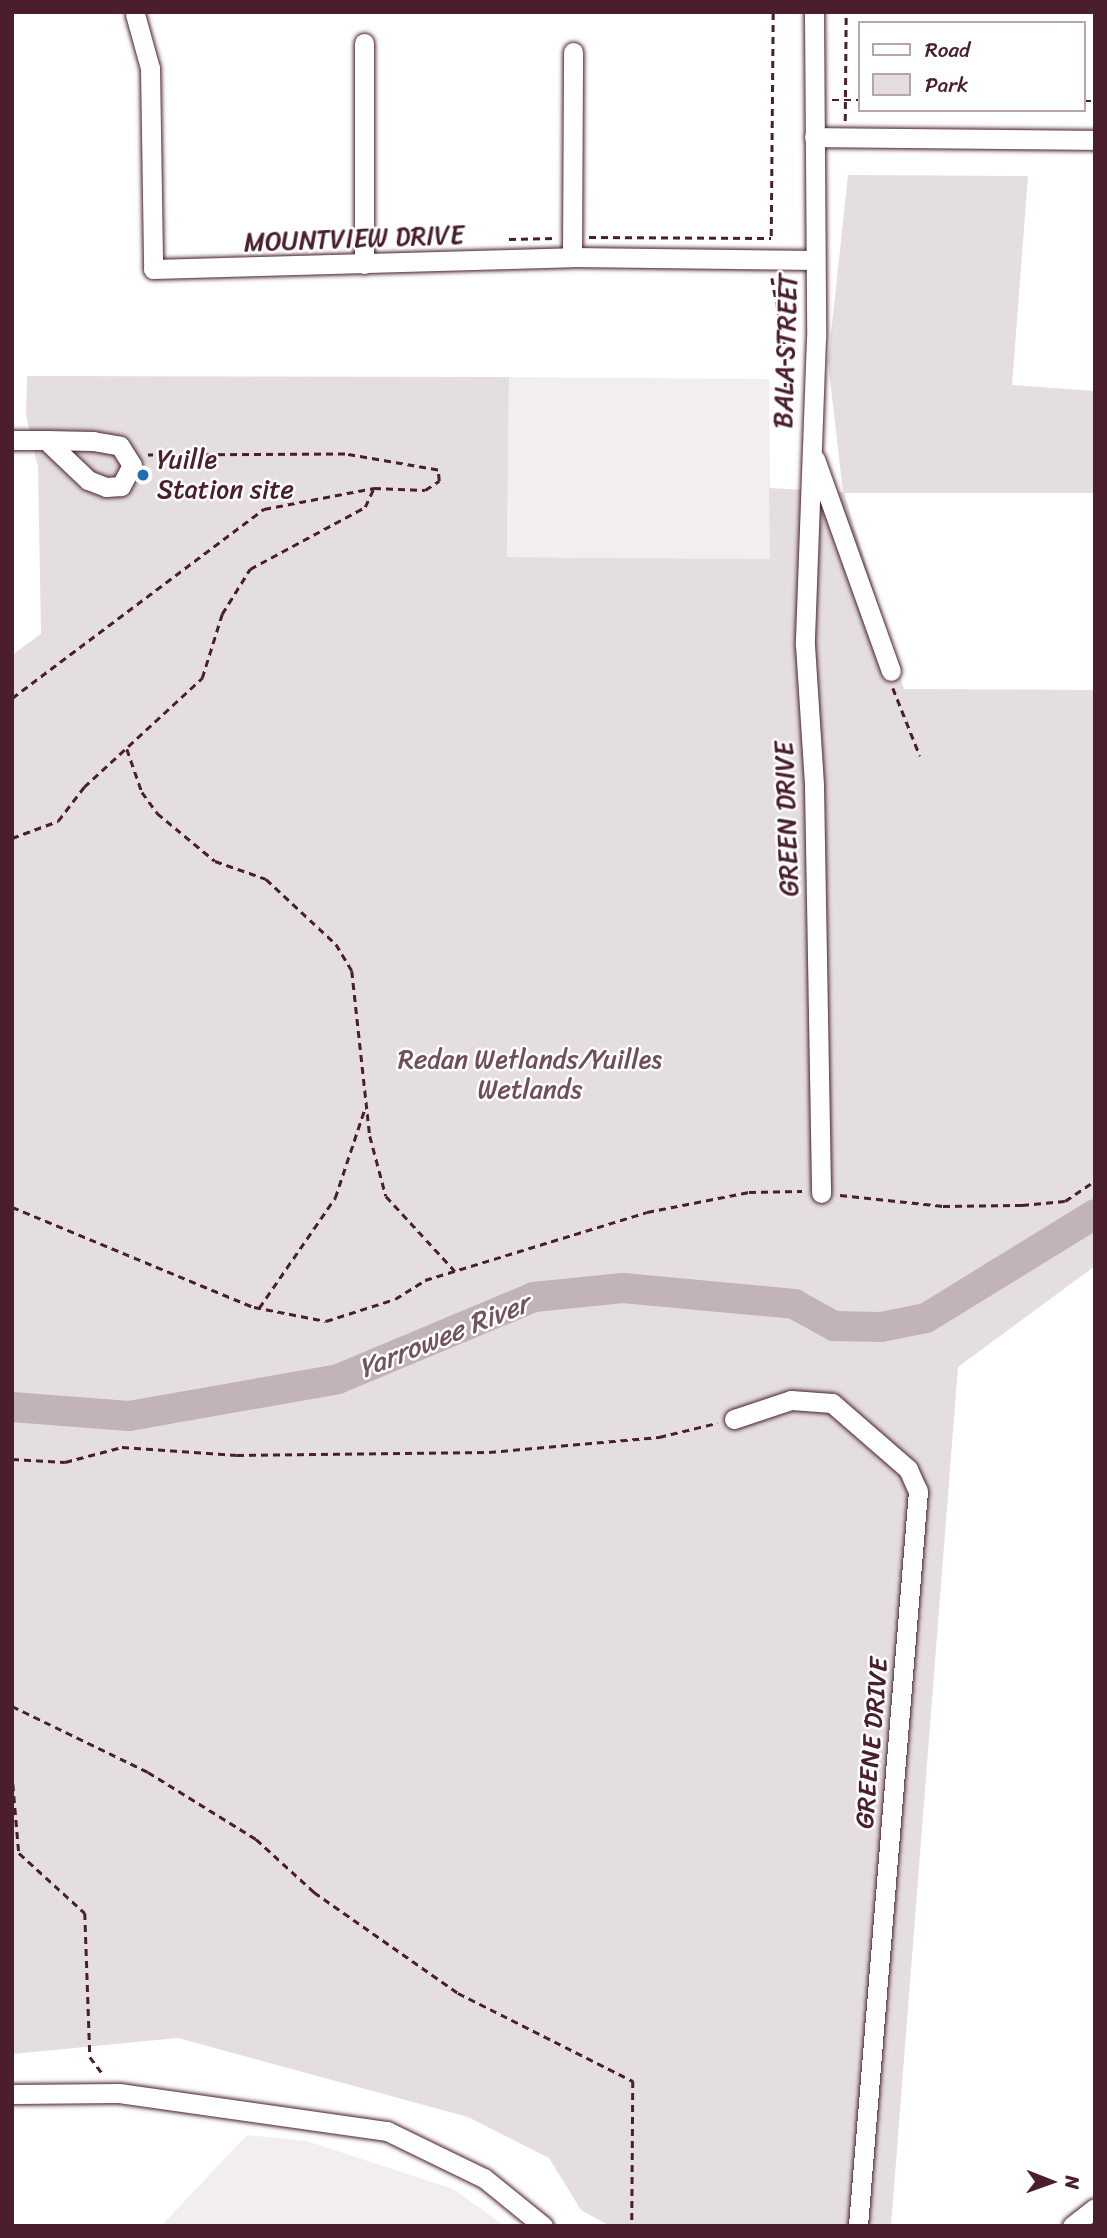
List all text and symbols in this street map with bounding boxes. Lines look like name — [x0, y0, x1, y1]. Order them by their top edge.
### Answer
legend — [858, 21, 1086, 112]
text: Road — [925, 31, 970, 69]
text: Park — [925, 66, 968, 104]
street label: MOUNTVIEW DRIVE — [242, 220, 466, 258]
street label: BALA STREET — [768, 271, 804, 431]
place label: Yuille Station site — [157, 444, 294, 505]
marker: Yuille Station site — [135, 467, 151, 483]
street label: GREEN DRIVE — [769, 740, 805, 898]
park label: Redan Wetlands/Yuilles Wetlands — [397, 1044, 663, 1106]
water label: Yarrowee River — [353, 1286, 535, 1386]
street label: GREENE DRIVE — [849, 1656, 895, 1830]
north arrow — [1016, 2147, 1086, 2217]
text: N — [1056, 2175, 1089, 2189]

